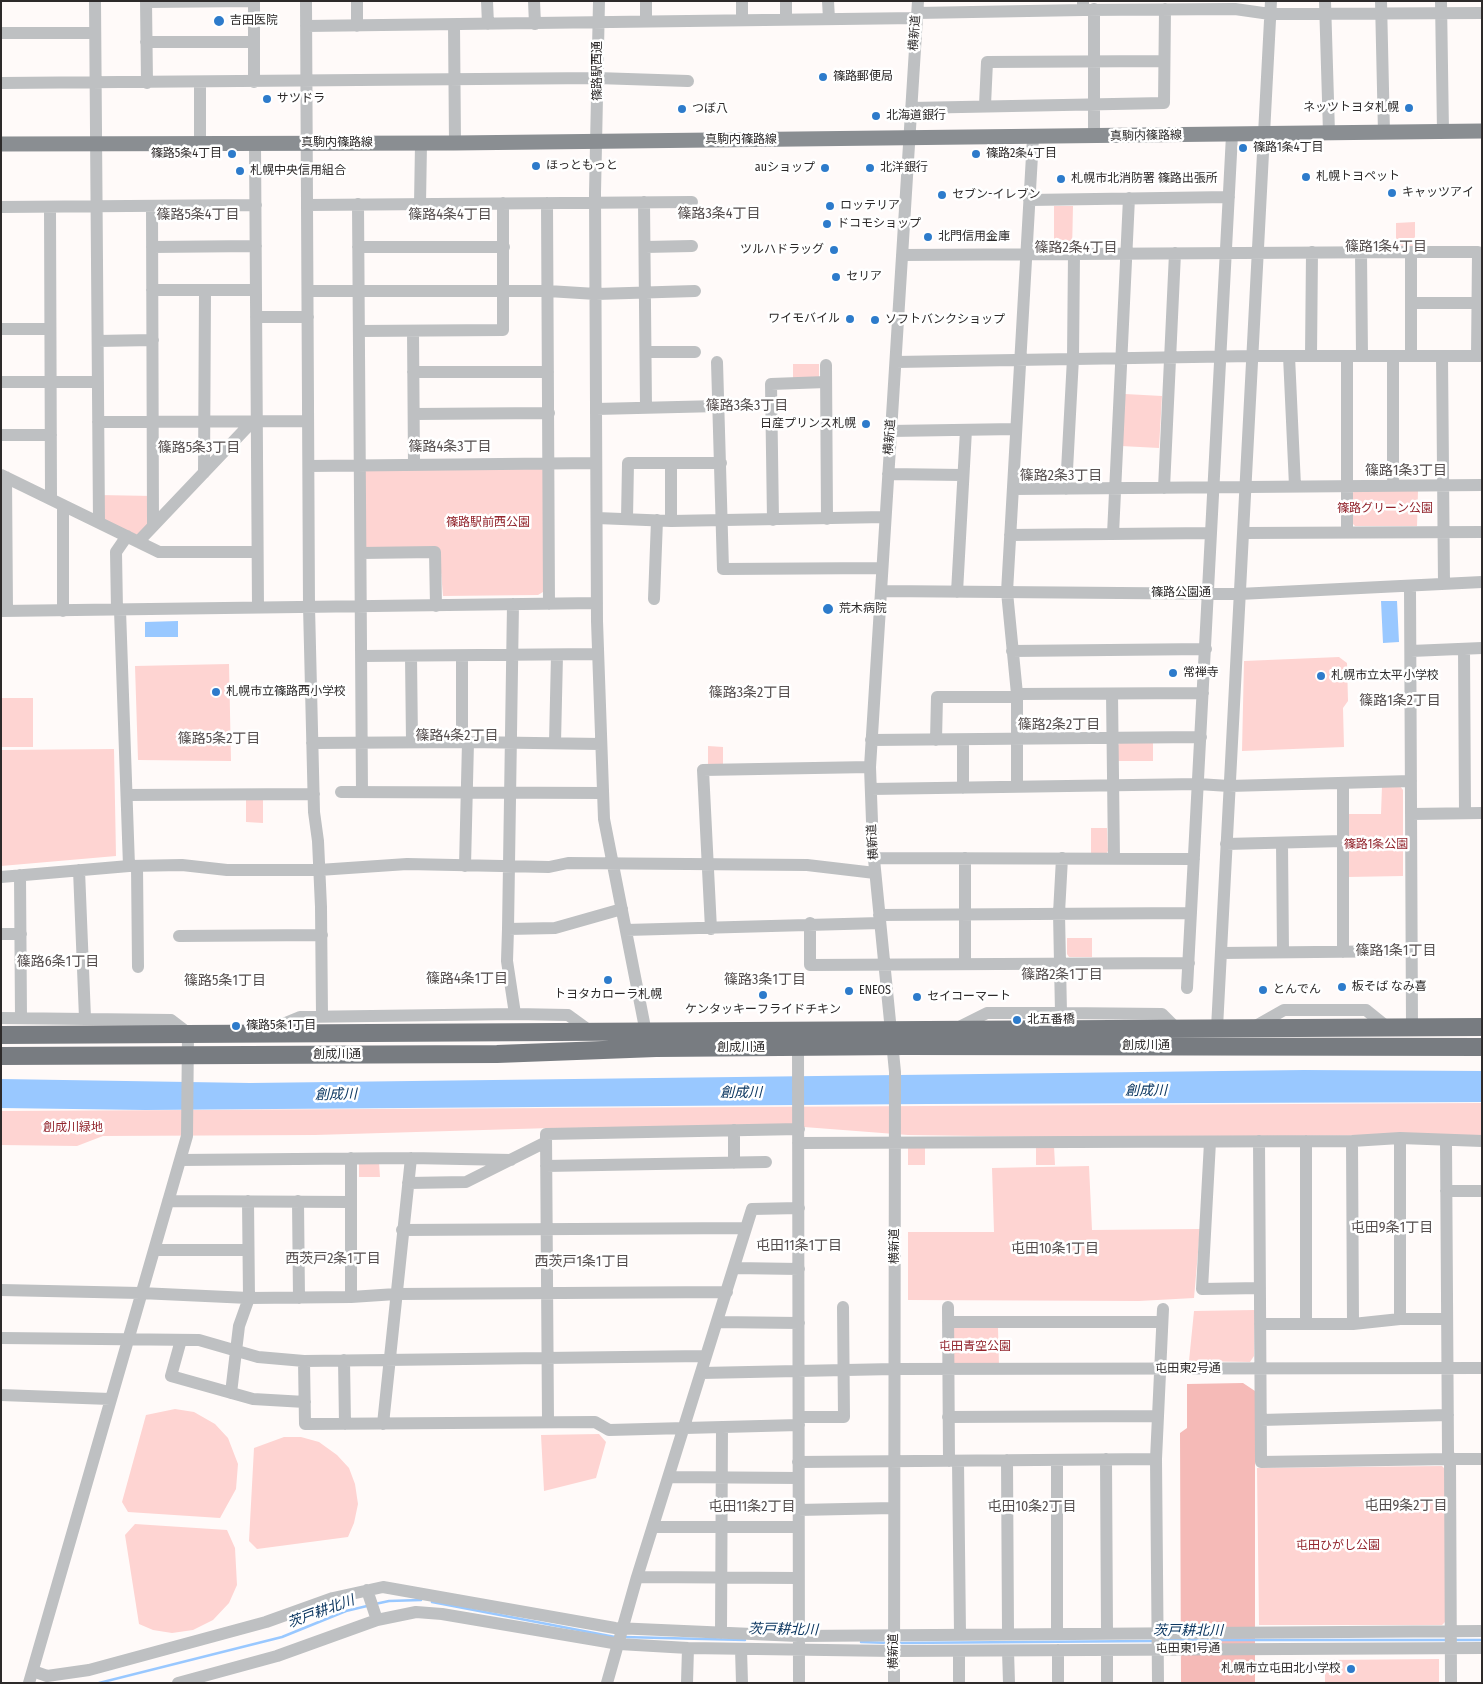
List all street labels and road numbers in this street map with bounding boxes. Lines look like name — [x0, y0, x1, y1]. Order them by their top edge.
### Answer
street label: 横新道 — [907, 15, 923, 51]
street label: 篠路駅西通 — [591, 41, 605, 101]
street label: 真駒内篠路線 — [1110, 128, 1182, 144]
street label: 真駒内篠路線 — [705, 133, 777, 147]
street label: 真駒内篠路線 — [301, 136, 373, 150]
street label: 横新道 — [882, 419, 898, 455]
street label: 篠路公園通 — [1151, 586, 1211, 600]
street label: 横新道 — [865, 824, 881, 860]
street label: 創成川通 — [1122, 1039, 1170, 1053]
street label: 創成川通 — [717, 1041, 765, 1055]
street label: 創成川通 — [313, 1048, 361, 1062]
street label: 横新道 — [888, 1228, 902, 1264]
street label: 屯田東2号通 — [1155, 1362, 1221, 1376]
street label: 横新道 — [887, 1633, 901, 1669]
street label: 屯田東1号通 — [1156, 1642, 1220, 1656]

